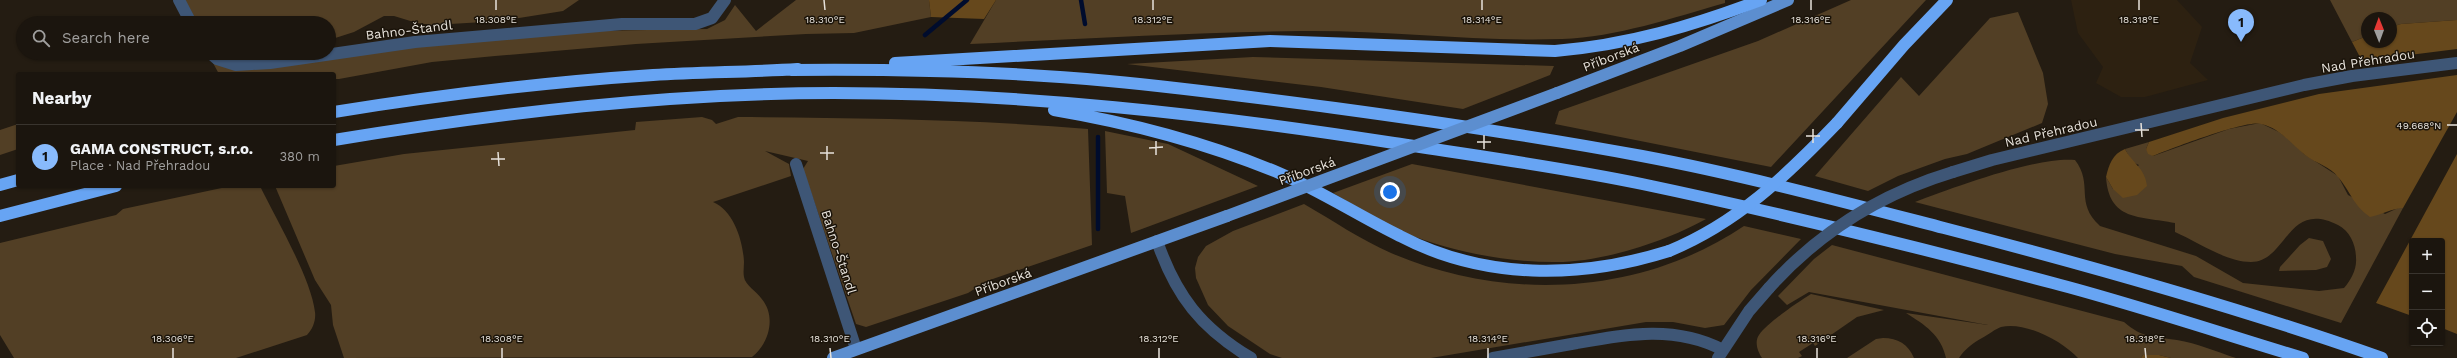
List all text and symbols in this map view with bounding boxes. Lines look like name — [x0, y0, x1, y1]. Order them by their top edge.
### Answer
pin: 1 — [2228, 9, 2254, 42]
north arrow — [2361, 12, 2397, 48]
text: 18.308°E — [475, 14, 517, 25]
text: 18.310°E — [805, 14, 845, 25]
text: 18.312°E — [1133, 14, 1173, 25]
text: 18.314°E — [1462, 14, 1502, 25]
text: 18.316°E — [1791, 14, 1831, 25]
text: 18.318°E — [2119, 14, 2159, 25]
search box — [16, 16, 336, 60]
street label: Bahno-Štandl — [365, 16, 453, 43]
icon: search — [30, 27, 52, 49]
text: Search here — [62, 29, 150, 47]
street label: Příborská — [1581, 39, 1642, 75]
street label: Nad Přehradou — [2320, 46, 2416, 76]
text: Nearby — [32, 88, 91, 108]
street label: Nad Přehradou — [2003, 114, 2099, 150]
text: 49.668°N — [2397, 120, 2441, 131]
text: GAMA CONSTRUCT, s.r.o. — [70, 140, 253, 158]
text: 1 — [42, 149, 48, 164]
text: 380 m — [280, 149, 320, 164]
street label: Příborská — [1277, 154, 1338, 188]
text: Place · Nad Přehradou — [70, 158, 210, 173]
your location — [1380, 182, 1400, 202]
street label: Bahno-Štandl — [818, 208, 861, 296]
map controls — [2409, 238, 2445, 346]
button: + — [2409, 238, 2445, 274]
street label: Příborská — [973, 265, 1034, 299]
button: − — [2409, 274, 2445, 310]
button: locate — [2409, 310, 2445, 346]
text: 18.306°E — [152, 333, 194, 344]
text: 18.308°E — [481, 333, 523, 344]
text: 18.310°E — [810, 333, 850, 344]
text: 18.312°E — [1139, 333, 1179, 344]
text: 18.314°E — [1468, 333, 1508, 344]
text: 18.316°E — [1797, 333, 1837, 344]
text: 18.318°E — [2125, 333, 2165, 344]

